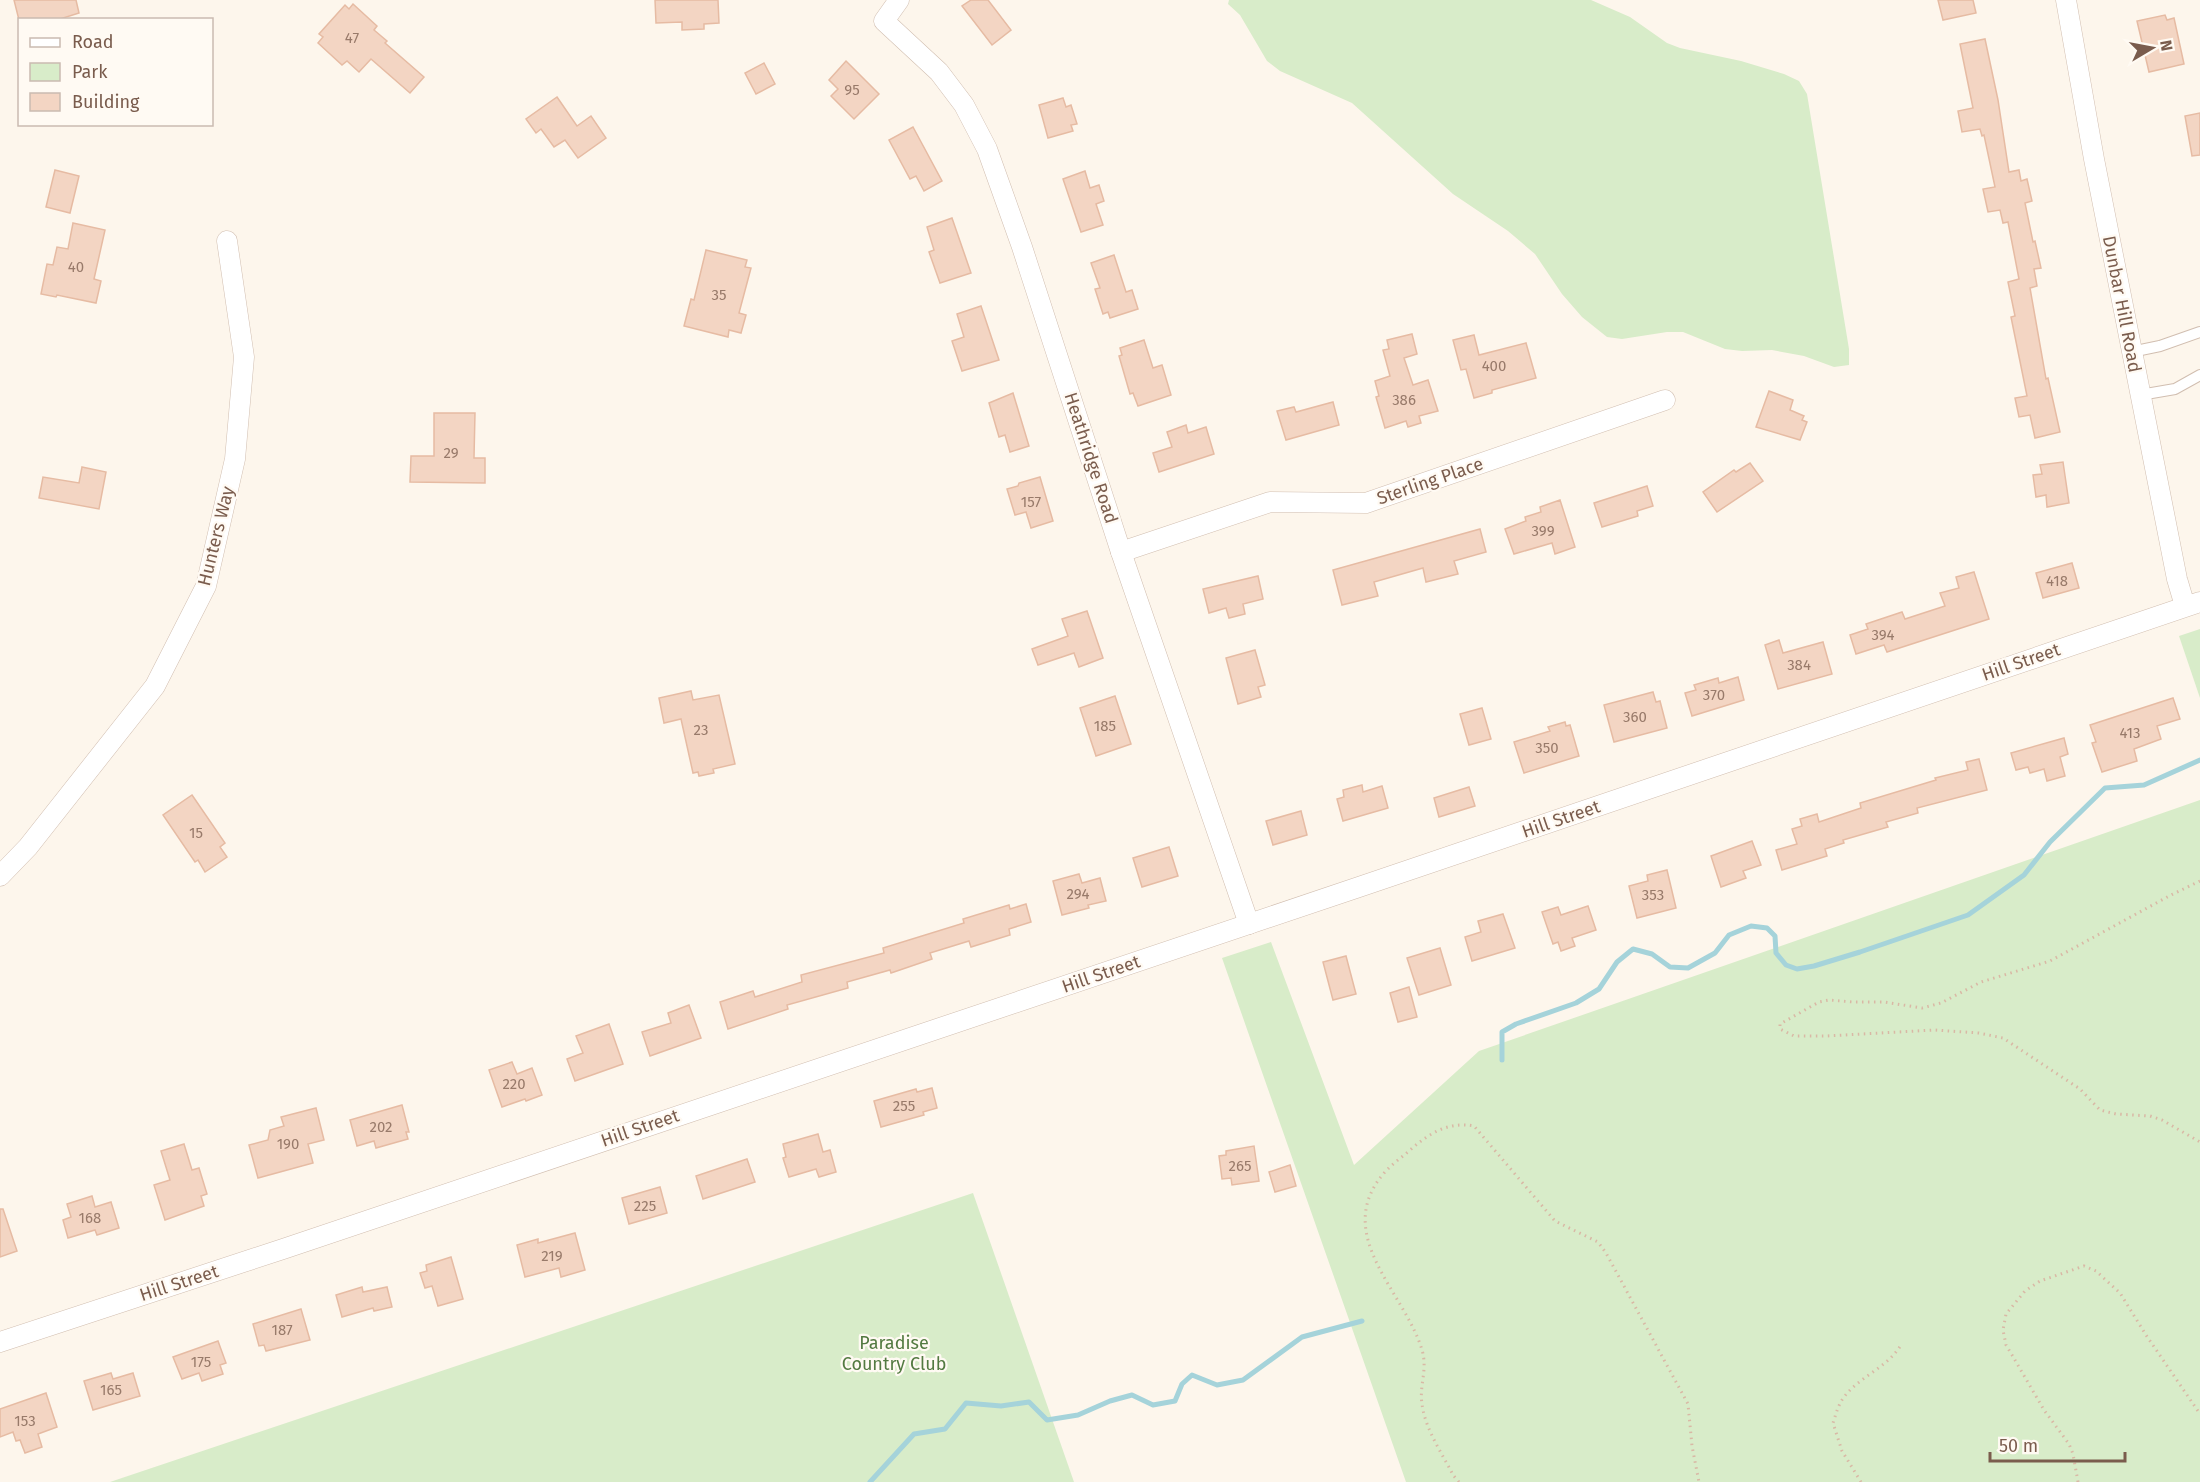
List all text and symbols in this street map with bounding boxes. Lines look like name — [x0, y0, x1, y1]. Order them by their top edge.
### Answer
legend — [18, 18, 213, 126]
north arrow — [2122, 18, 2182, 78]
house number: 47 — [345, 29, 359, 47]
text: Road — [72, 31, 114, 53]
text: N — [2156, 39, 2177, 52]
text: Park — [72, 61, 108, 83]
house number: 95 — [844, 81, 860, 99]
text: Building — [72, 91, 140, 113]
street label: Dunbar Hill Road — [2098, 234, 2146, 374]
house number: 40 — [68, 258, 84, 276]
house number: 35 — [711, 286, 727, 304]
house number: 400 — [1482, 357, 1506, 375]
street label: Heathridge Road — [1059, 390, 1123, 526]
house number: 386 — [1392, 391, 1416, 409]
house number: 29 — [443, 444, 459, 462]
street label: Sterling Place — [1374, 453, 1486, 509]
street label: Hunters Way — [193, 484, 239, 588]
house number: 157 — [1021, 493, 1041, 511]
house number: 399 — [1531, 522, 1555, 540]
house number: 418 — [2046, 572, 2068, 590]
house number: 394 — [1871, 626, 1895, 644]
street label: Hill Street — [1979, 638, 2064, 686]
house number: 384 — [1787, 656, 1811, 674]
house number: 370 — [1703, 686, 1725, 704]
house number: 360 — [1623, 708, 1647, 726]
house number: 185 — [1094, 717, 1116, 735]
house number: 23 — [694, 721, 708, 739]
house number: 413 — [2119, 724, 2141, 742]
house number: 350 — [1535, 739, 1559, 757]
street label: Hill Street — [1519, 795, 1604, 843]
house number: 15 — [189, 824, 203, 842]
house number: 294 — [1067, 885, 1090, 903]
house number: 353 — [1642, 886, 1664, 904]
street label: Hill Street — [1059, 950, 1144, 998]
house number: 220 — [502, 1075, 526, 1093]
house number: 255 — [893, 1097, 915, 1115]
street label: Hill Street — [598, 1104, 683, 1152]
house number: 202 — [369, 1118, 393, 1136]
house number: 190 — [277, 1135, 299, 1153]
house number: 265 — [1229, 1157, 1251, 1175]
house number: 225 — [634, 1197, 656, 1215]
house number: 168 — [79, 1209, 101, 1227]
house number: 219 — [541, 1247, 563, 1265]
street label: Hill Street — [137, 1260, 222, 1306]
house number: 187 — [271, 1321, 293, 1339]
park label: Paradise Country Club — [842, 1332, 946, 1375]
house number: 175 — [191, 1353, 211, 1371]
house number: 165 — [100, 1381, 122, 1399]
house number: 153 — [14, 1412, 36, 1430]
scale bar — [1990, 1425, 2125, 1463]
text: 50 m — [1999, 1435, 2038, 1457]

